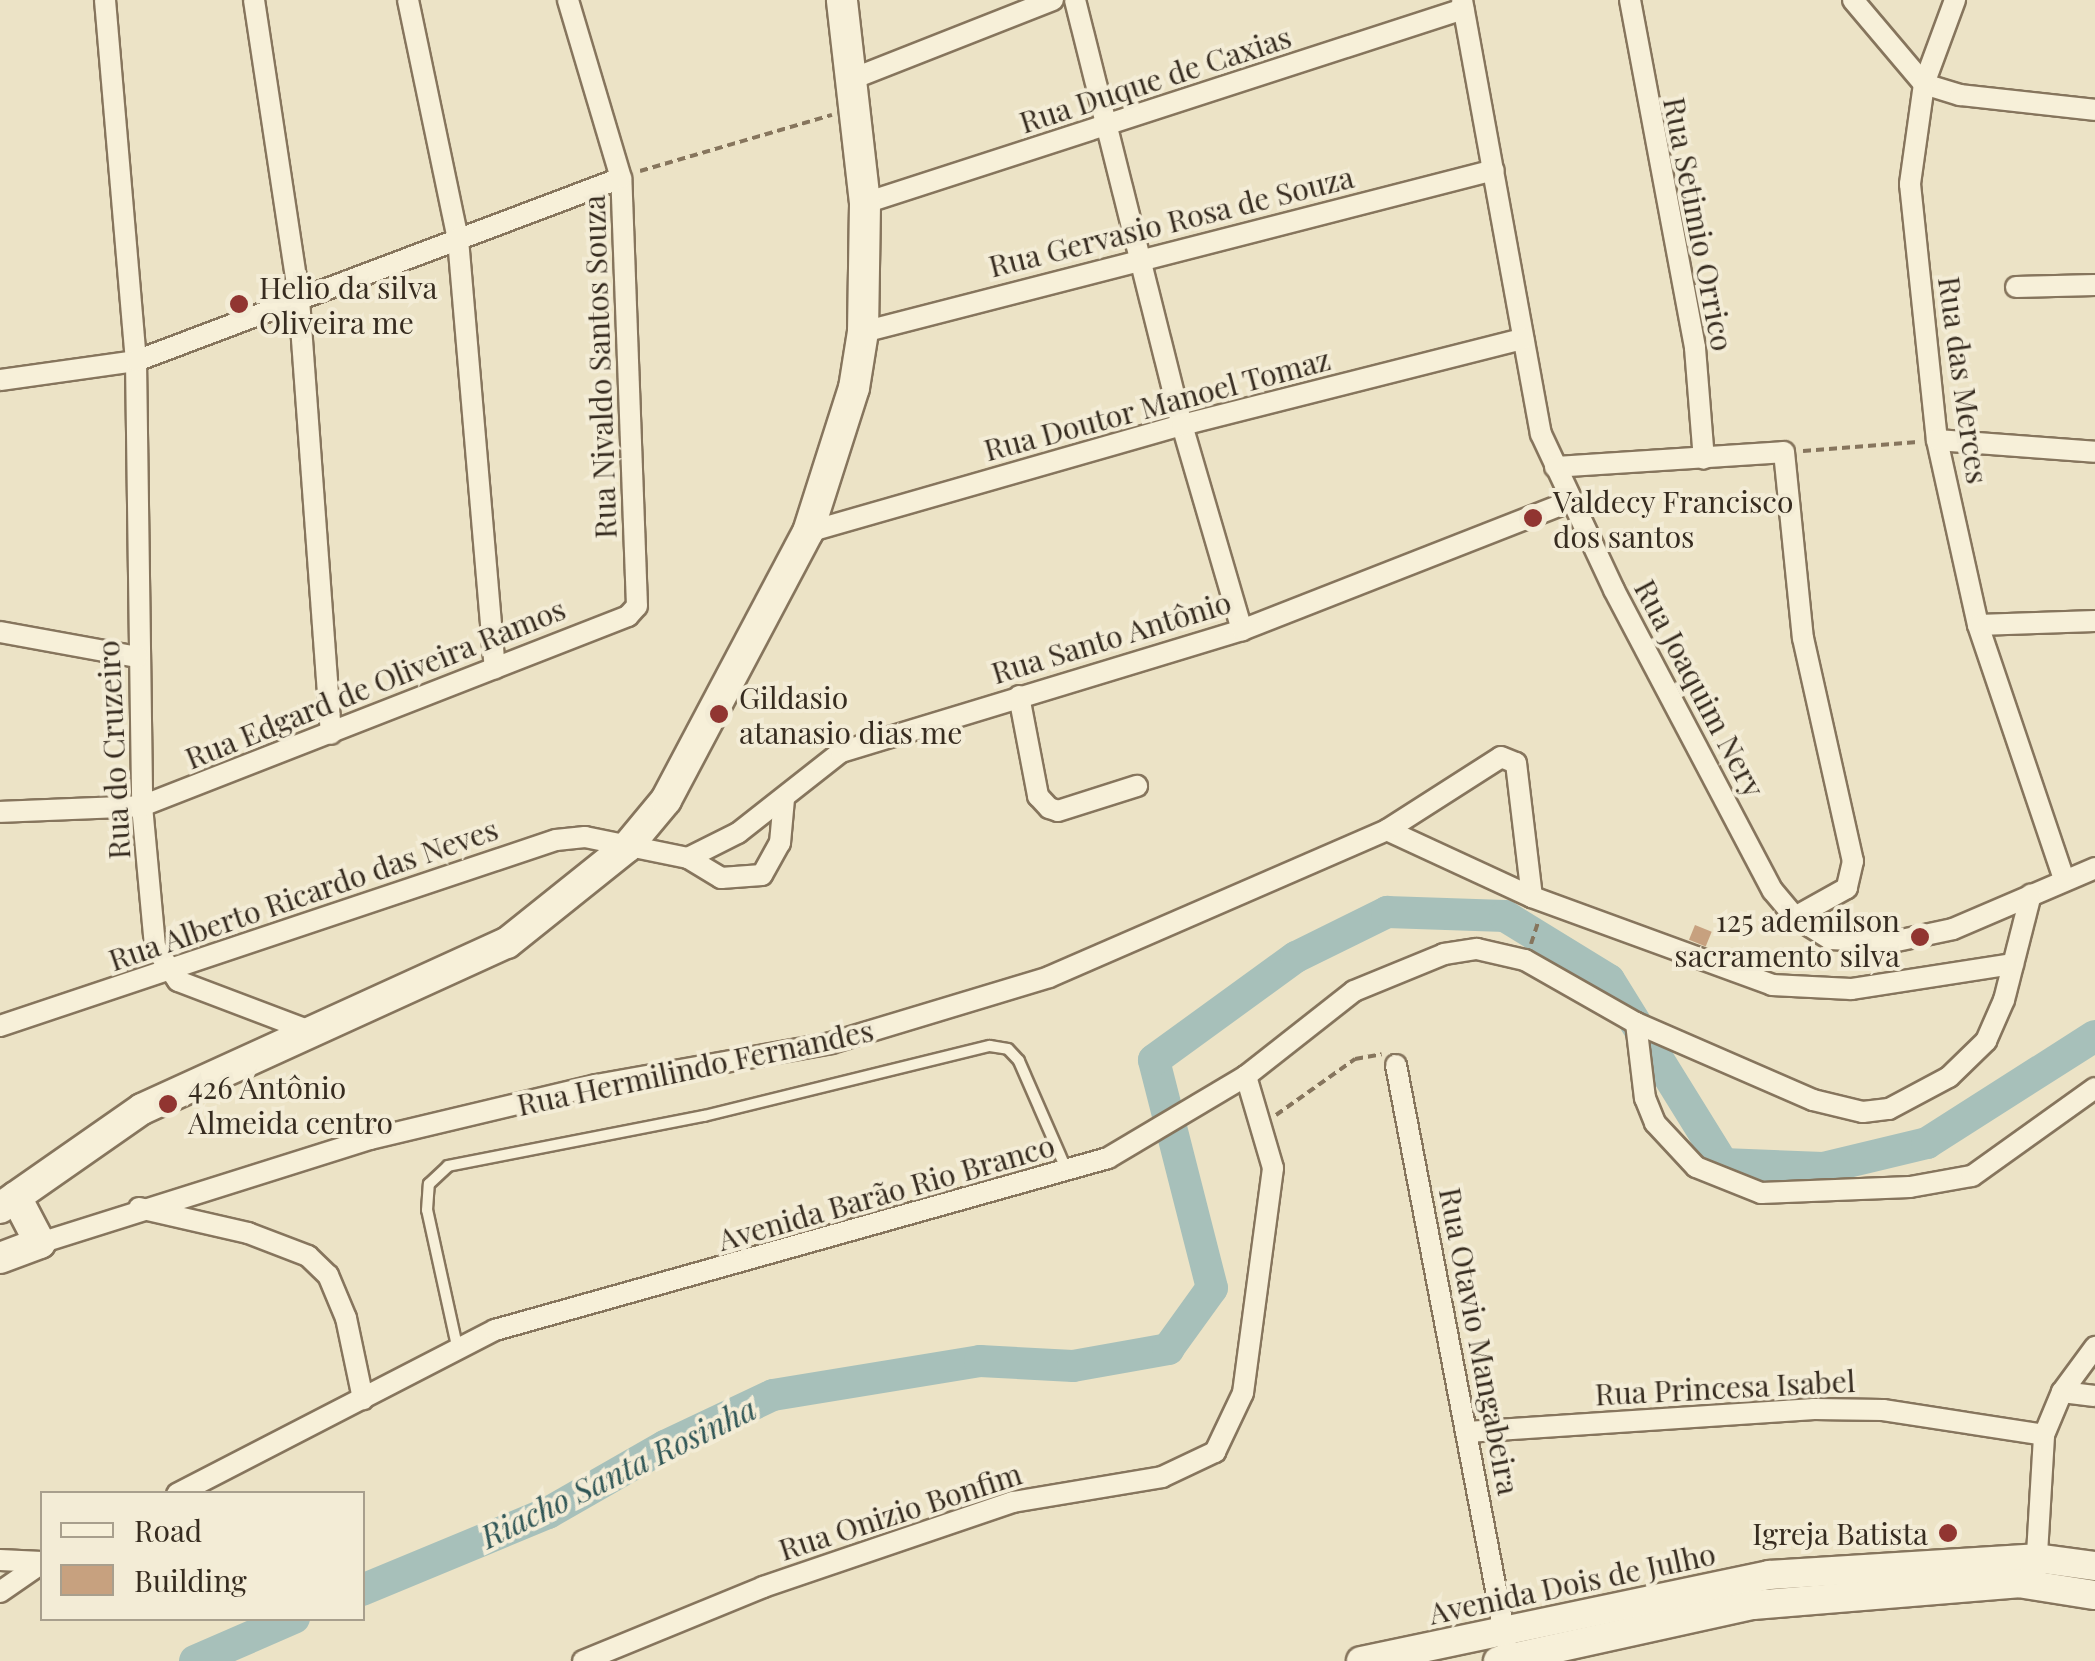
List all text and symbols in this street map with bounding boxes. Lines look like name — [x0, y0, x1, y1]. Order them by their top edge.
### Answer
street label: Rua Duque de Caxias — [1015, 18, 1295, 140]
street label: Rua Setimio Orrico — [1657, 94, 1741, 354]
street label: Rua Gervasio Rosa de Souza — [984, 158, 1358, 284]
street label: Rua Nivaldo Santos Souza — [575, 194, 623, 540]
place label: Helio da silva Oliveira me — [259, 269, 438, 340]
street label: Rua das Merces — [1932, 274, 1996, 486]
marker: Helio da silva Oliveira me — [228, 293, 250, 315]
street label: Rua Doutor Manoel Tomaz — [979, 340, 1335, 468]
place label: Valdecy Francisco dos santos — [1553, 483, 1794, 554]
marker: Valdecy Francisco dos santos — [1522, 507, 1544, 529]
street label: Rua Joaquim Nery — [1627, 573, 1773, 803]
street label: Rua Santo Antônio — [986, 583, 1236, 691]
street label: Rua Edgard de Oliveira Ramos — [179, 590, 571, 776]
street label: Rua do Cruzeiro — [89, 639, 137, 861]
place label: Gildasio atanasio dias me — [739, 679, 962, 750]
marker: Gildasio atanasio dias me — [708, 703, 730, 725]
street label: Rua Alberto Ricardo das Neves — [103, 810, 503, 978]
place label: 125 ademilson sacramento silva — [1674, 902, 1900, 972]
marker: 125 ademilson sacramento silva — [1909, 926, 1931, 948]
street label: Rua Hermilindo Fernandes — [513, 1012, 877, 1122]
place label: 426 Antônio Almeida centro — [188, 1069, 393, 1140]
marker: 426 Antônio Almeida centro — [157, 1093, 179, 1115]
street label: Avenida Barão Rio Branco — [713, 1127, 1059, 1257]
street label: Rua Otavio Mangabeira — [1433, 1184, 1527, 1498]
street label: Rua Princesa Isabel — [1593, 1362, 1857, 1412]
water label: Riacho Santa Rosinha — [474, 1389, 762, 1555]
street label: Rua Onizio Bonfim — [774, 1455, 1026, 1567]
legend — [40, 1491, 365, 1621]
text: Road — [134, 1510, 202, 1550]
place label: Igreja Batista — [1752, 1515, 1928, 1551]
marker: Igreja Batista — [1937, 1522, 1959, 1544]
street label: Avenida Dois de Julho — [1425, 1535, 1719, 1631]
text: Building — [134, 1560, 247, 1600]

